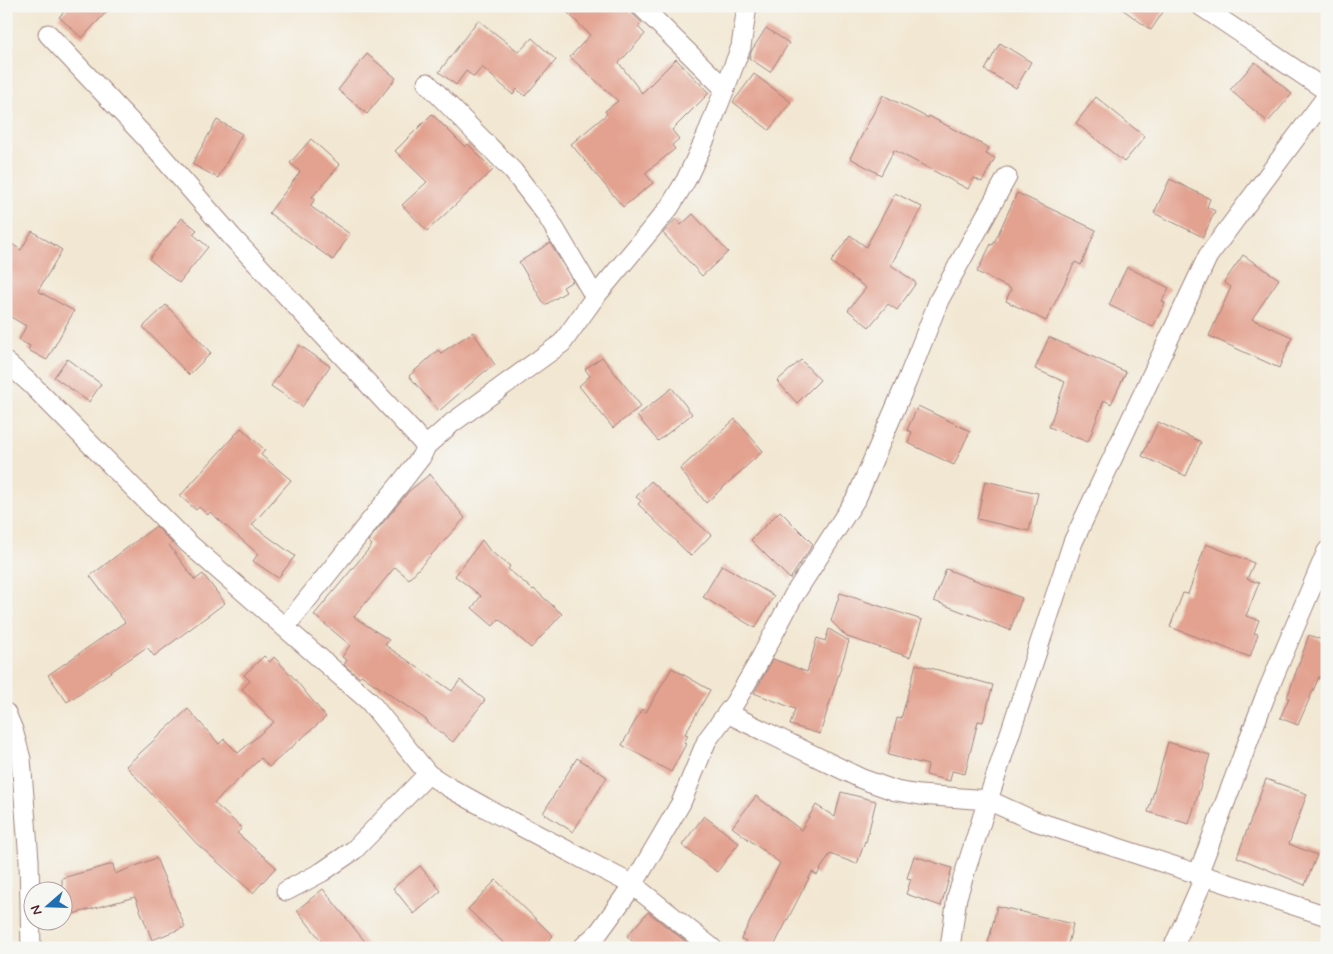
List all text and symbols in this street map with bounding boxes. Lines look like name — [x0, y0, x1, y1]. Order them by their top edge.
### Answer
north arrow — [22, 882, 72, 932]
text: N — [27, 903, 47, 918]

